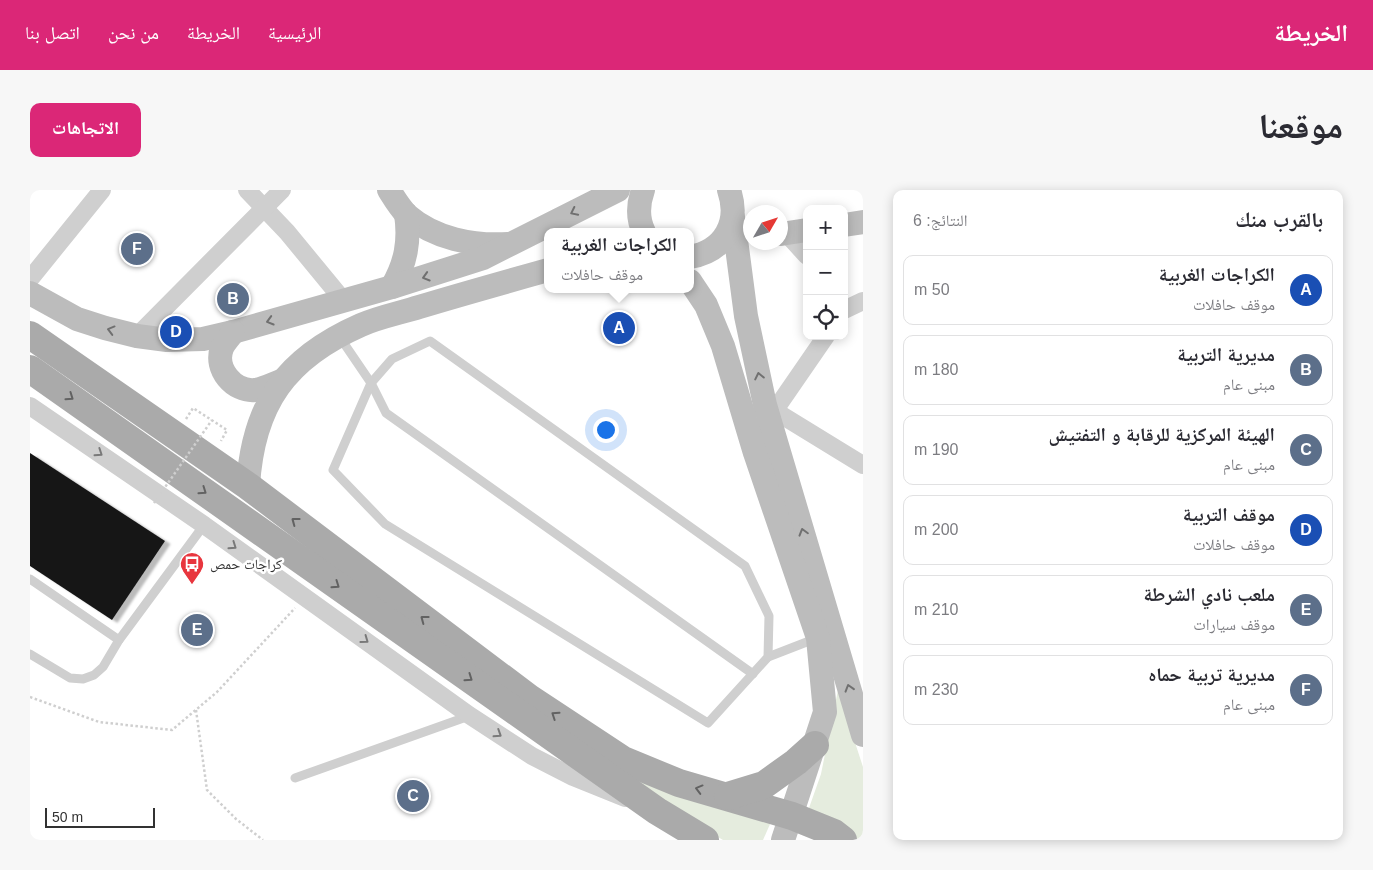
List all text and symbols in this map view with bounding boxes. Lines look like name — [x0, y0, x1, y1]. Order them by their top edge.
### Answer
text: الخريطة — [1274, 19, 1348, 46]
text: اتصل بنا — [25, 23, 80, 43]
text: من نحن — [108, 23, 159, 43]
text: الخريطة — [187, 23, 240, 43]
text: الرئيسية — [268, 23, 321, 43]
button: الاتجاهات — [30, 103, 141, 157]
text: موقعنا — [1258, 106, 1343, 145]
north arrow — [743, 205, 788, 250]
map controls — [803, 205, 848, 340]
button: + — [803, 205, 848, 250]
one-way arrow — [571, 206, 580, 216]
text: بالقرب منك — [1235, 208, 1323, 231]
text: النتائج: 6 — [913, 212, 968, 229]
popup — [544, 228, 694, 293]
pin: F — [121, 230, 153, 268]
text: الكراجات الغربية — [561, 234, 677, 255]
button: − — [803, 250, 848, 295]
text: الكراجات الغربية — [1159, 264, 1275, 285]
text: موقف حافلات — [561, 266, 643, 283]
one-way arrow — [423, 271, 431, 281]
pin: B — [217, 280, 249, 318]
text: 50 m — [914, 281, 950, 298]
text: A — [1300, 281, 1312, 298]
button: locate — [803, 295, 848, 340]
text: موقف حافلات — [1193, 296, 1275, 313]
pin: A — [603, 309, 635, 347]
pin: D — [160, 313, 192, 351]
one-way arrow — [266, 316, 275, 326]
one-way arrow — [107, 325, 115, 335]
text: مديرية التربية — [1177, 344, 1275, 365]
text: 180 m — [914, 361, 958, 378]
text: B — [1300, 361, 1312, 378]
one-way arrow — [754, 372, 765, 380]
text: مبنى عام — [1223, 376, 1275, 393]
one-way arrow — [64, 391, 74, 400]
your location — [593, 417, 619, 443]
text: الهيئة المركزية للرقابة و التفتيش — [1048, 424, 1275, 445]
text: 190 m — [914, 441, 958, 458]
text: C — [1300, 441, 1312, 458]
one-way arrow — [93, 447, 103, 456]
text: مبنى عام — [1223, 456, 1275, 473]
one-way arrow — [197, 485, 207, 494]
text: موقف التربية — [1183, 504, 1275, 525]
one-way arrow — [291, 518, 301, 527]
text: 200 m — [914, 521, 958, 538]
text: D — [1300, 521, 1312, 538]
one-way arrow — [798, 529, 808, 537]
text: موقف حافلات — [1193, 536, 1275, 553]
one-way arrow — [227, 540, 236, 549]
bus stop icon: كراجات حمص — [179, 551, 205, 585]
place label: كراجات حمص — [210, 556, 282, 573]
one-way arrow — [330, 579, 339, 587]
text: ملعب نادي الشرطة — [1143, 584, 1275, 605]
text: 210 m — [914, 601, 958, 618]
text: E — [1301, 601, 1311, 618]
pin: E — [181, 611, 213, 649]
one-way arrow — [421, 616, 430, 624]
text: موقف سيارات — [1193, 616, 1275, 633]
one-way arrow — [359, 634, 369, 643]
text: مديرية تربية حماه — [1148, 664, 1275, 685]
one-way arrow — [463, 672, 472, 681]
text: 230 m — [914, 681, 958, 698]
text: F — [1301, 681, 1311, 698]
one-way arrow — [845, 684, 855, 693]
text: مبنى عام — [1223, 696, 1275, 713]
one-way arrow — [551, 712, 561, 721]
one-way arrow — [492, 728, 501, 737]
pin: C — [397, 777, 429, 815]
one-way arrow — [695, 784, 703, 794]
scale bar — [45, 805, 155, 828]
text: 50 m — [52, 809, 83, 825]

